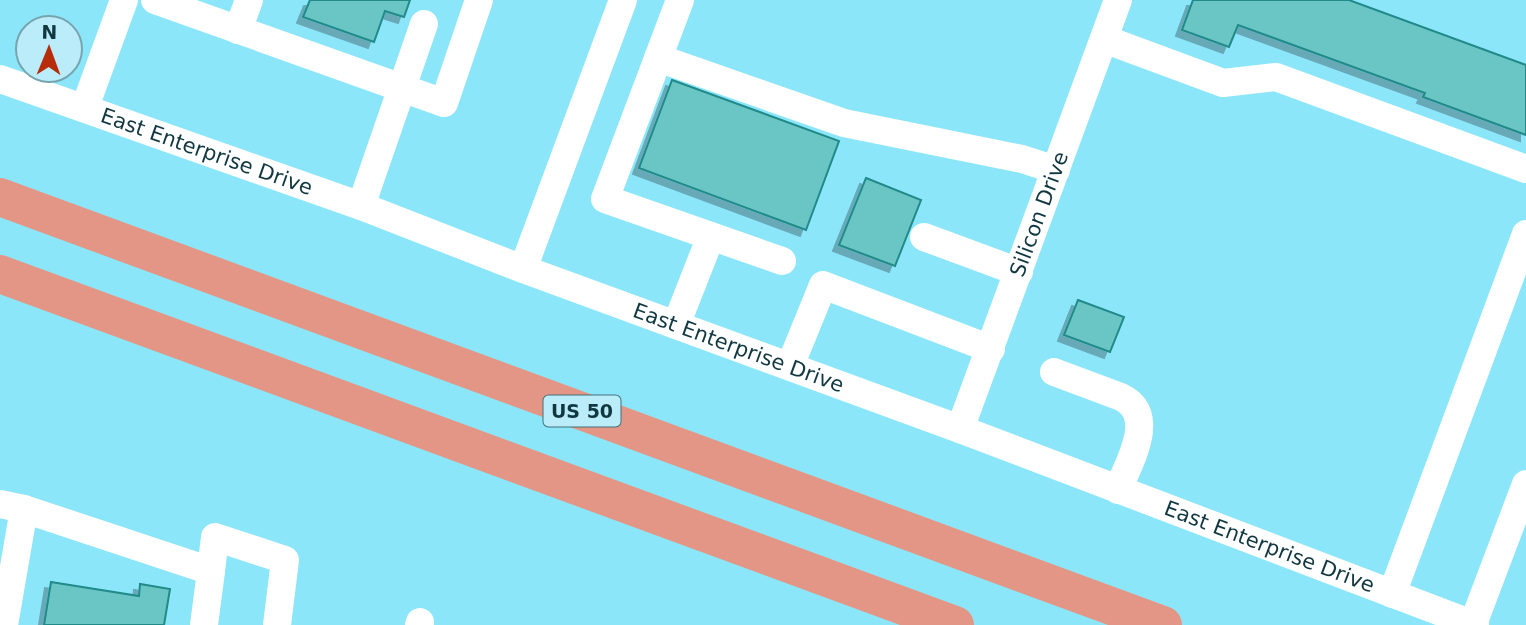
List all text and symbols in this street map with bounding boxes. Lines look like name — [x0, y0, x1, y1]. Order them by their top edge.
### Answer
north arrow — [14, 14, 84, 84]
text: N — [41, 21, 57, 43]
street label: East Enterprise Drive — [98, 103, 316, 200]
street label: Silicon Drive — [1005, 148, 1073, 280]
street label: East Enterprise Drive — [630, 298, 847, 397]
road number: US 50 — [544, 396, 620, 426]
street label: East Enterprise Drive — [1161, 496, 1378, 598]

